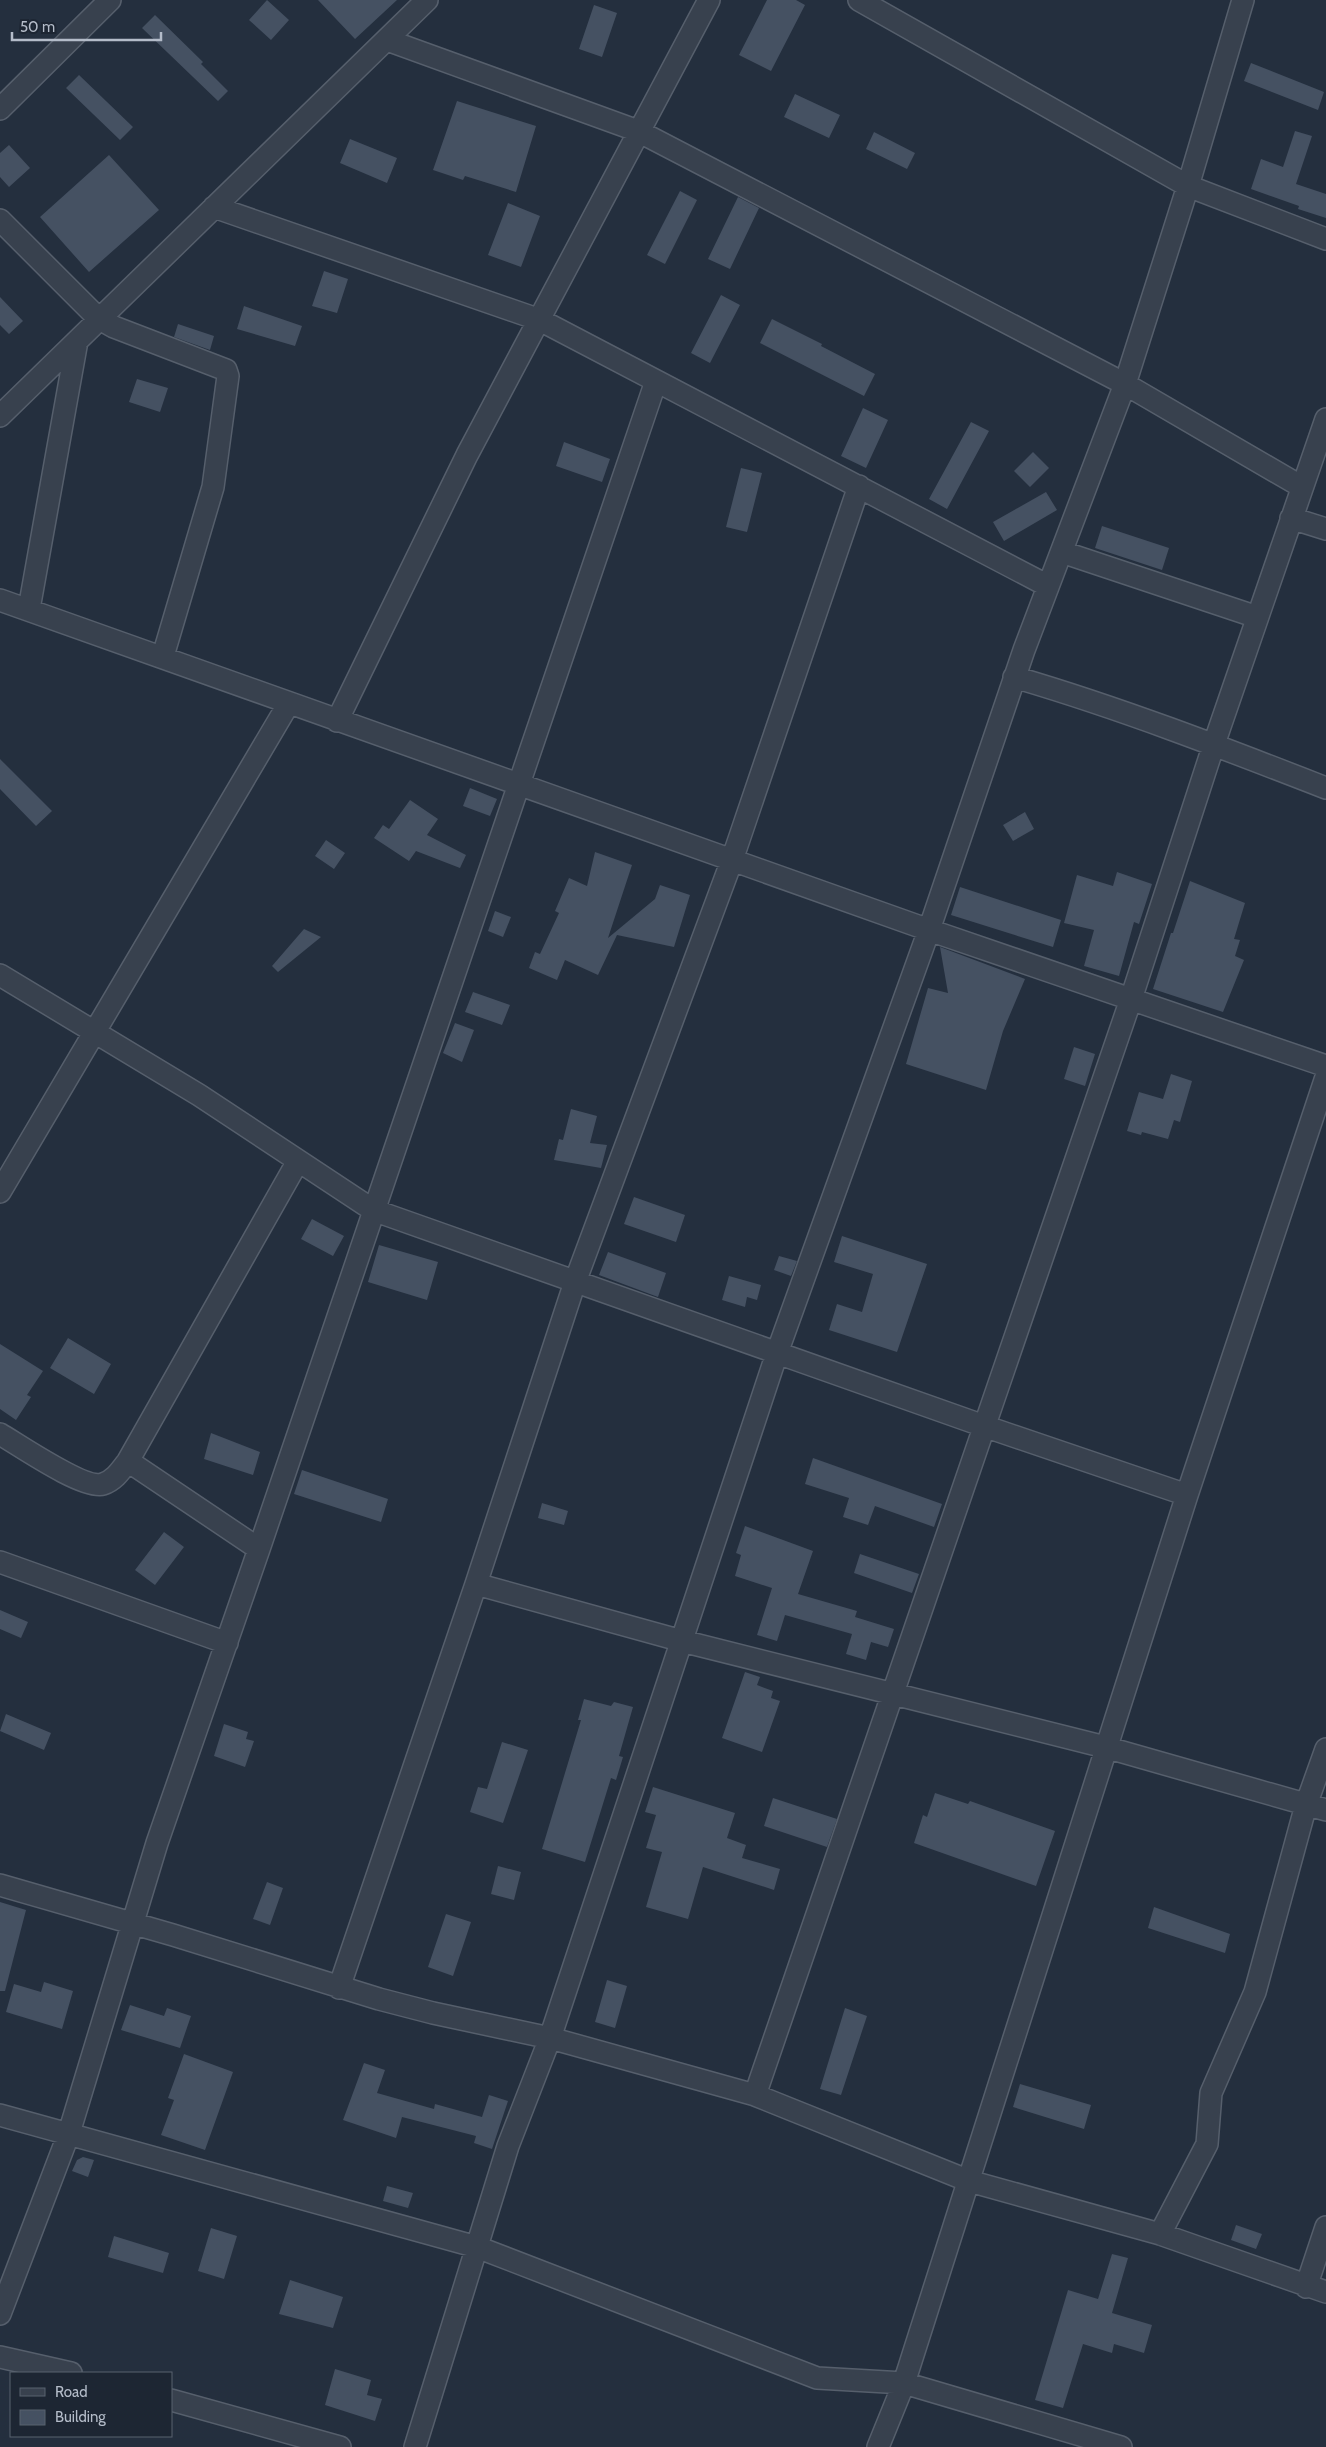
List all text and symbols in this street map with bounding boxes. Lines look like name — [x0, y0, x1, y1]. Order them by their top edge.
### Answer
scale bar — [12, 10, 161, 42]
text: 50 m — [20, 18, 55, 36]
legend — [10, 2372, 172, 2437]
text: Road — [55, 2383, 88, 2401]
text: Building — [55, 2408, 106, 2426]

